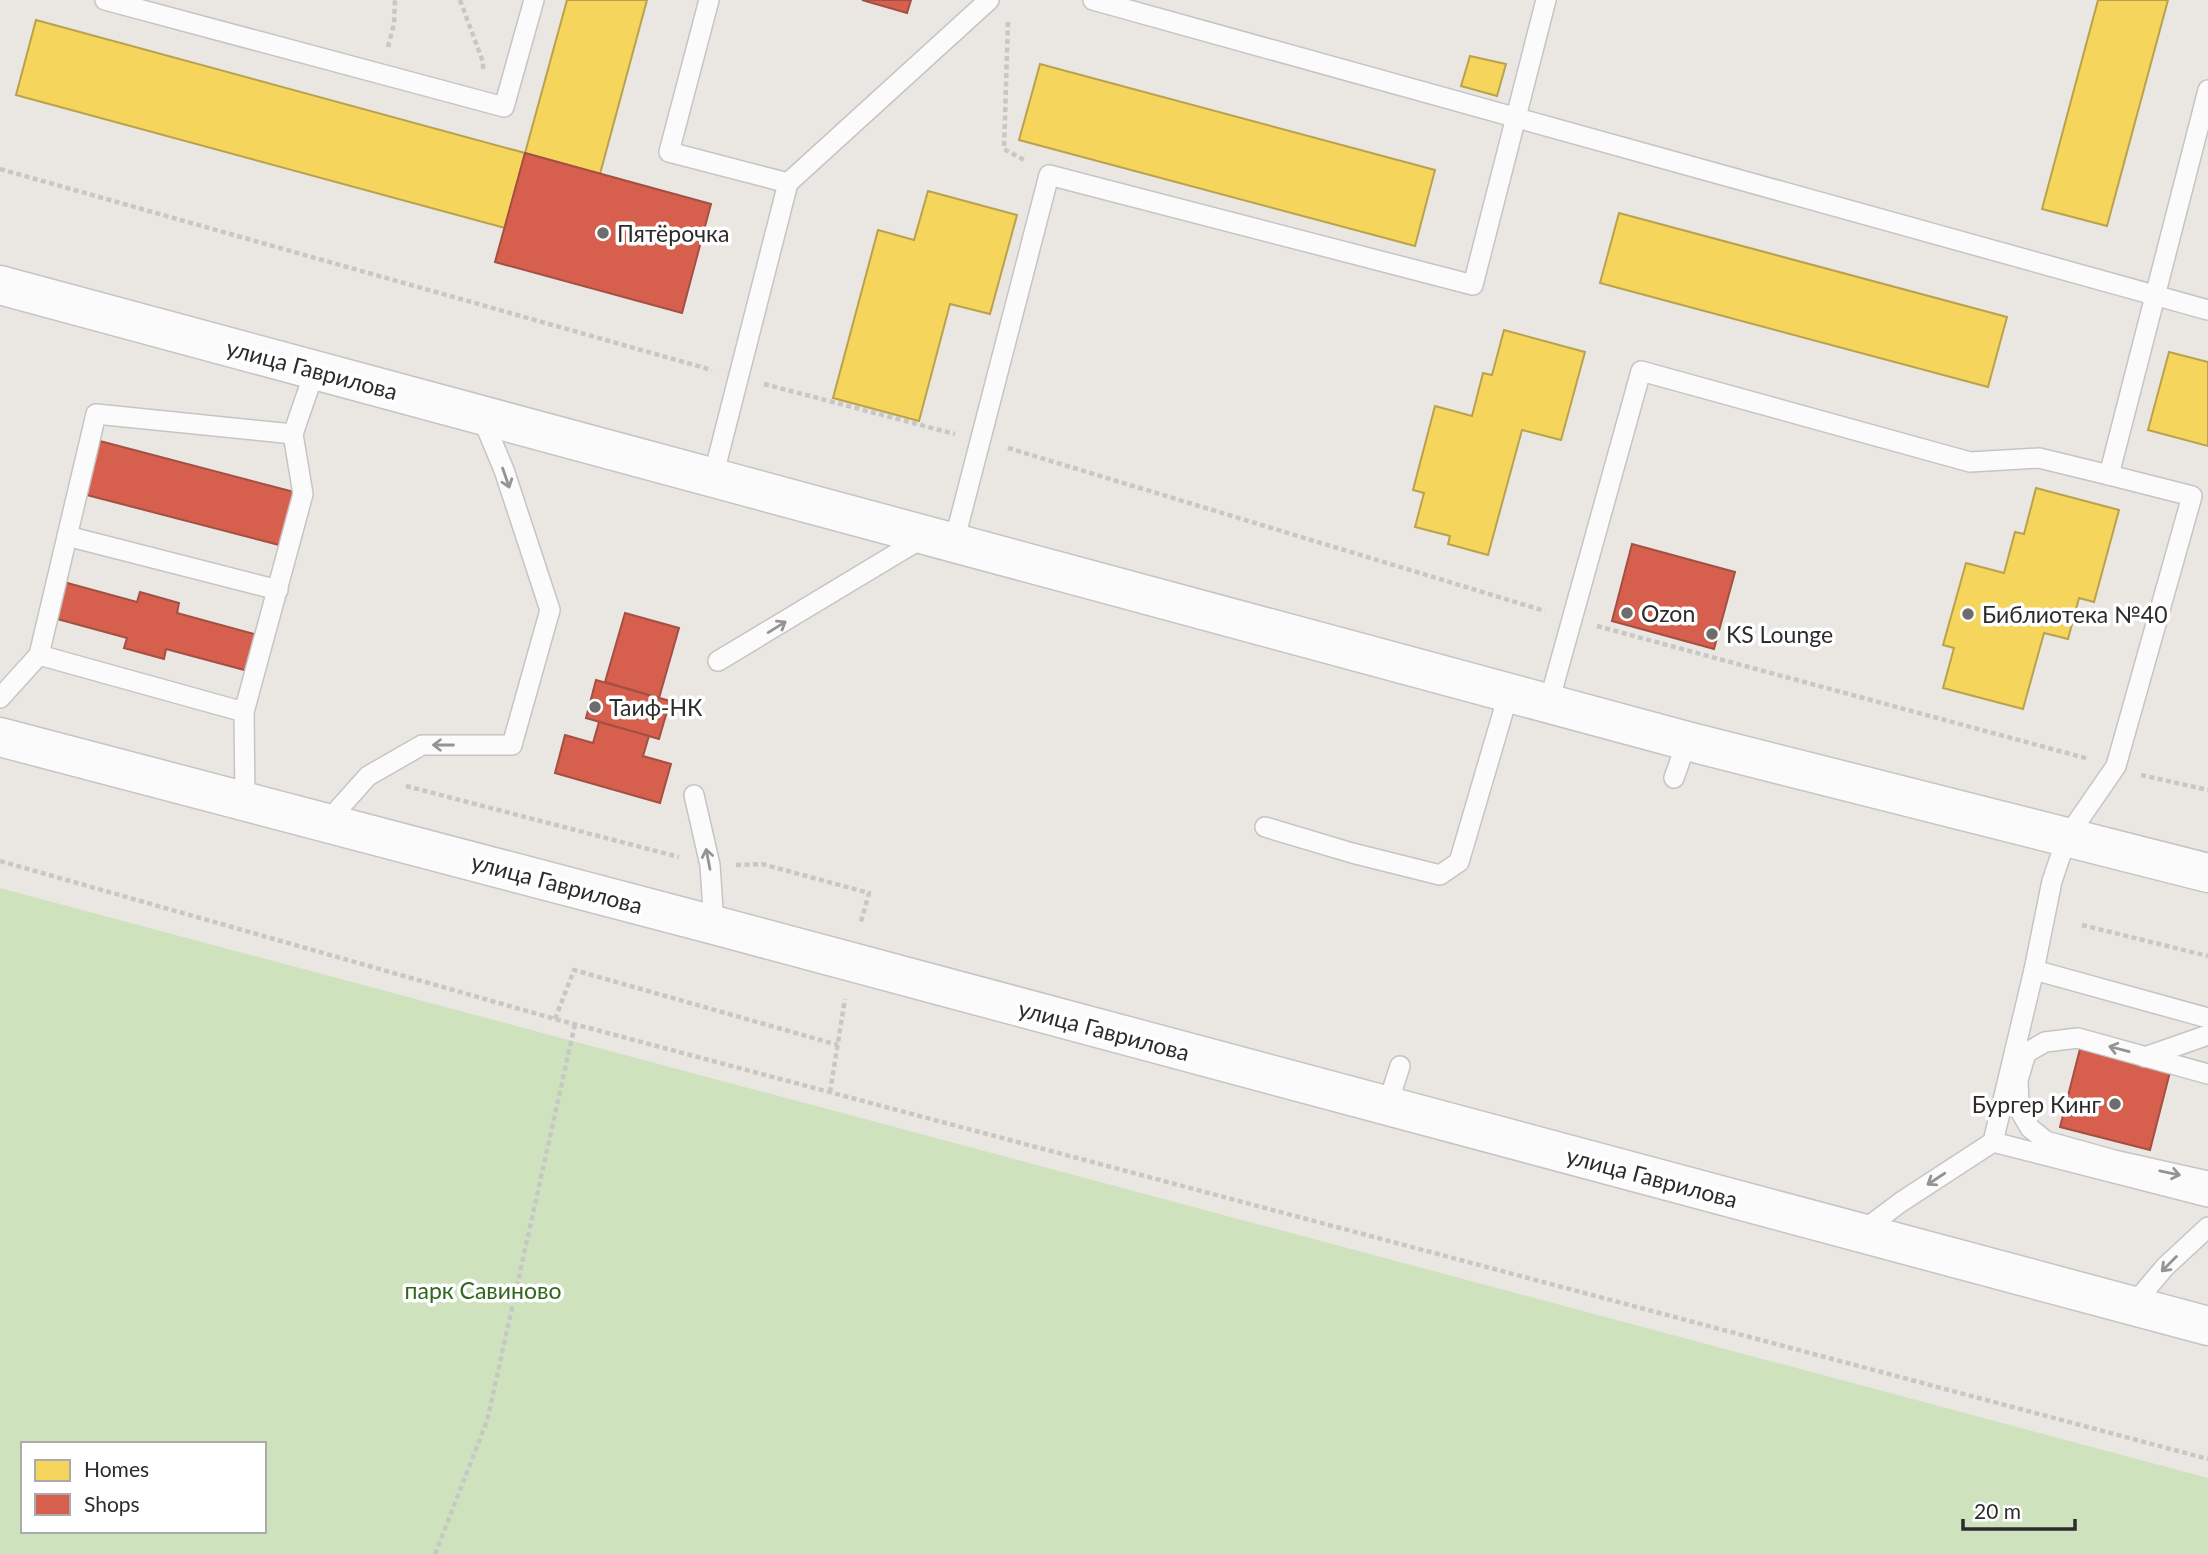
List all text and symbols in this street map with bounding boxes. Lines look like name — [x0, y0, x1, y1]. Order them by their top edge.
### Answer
place label: Пятёрочка — [617, 219, 729, 247]
marker: Пятёрочка — [595, 225, 611, 241]
street label: улица Гаврилова — [223, 333, 401, 405]
one-way arrow — [500, 467, 513, 489]
place label: Ozon — [1641, 599, 1695, 627]
place label: Библиотека №40 — [1982, 600, 2168, 628]
marker: Ozon — [1619, 605, 1635, 621]
marker: Библиотека №40 — [1960, 606, 1976, 622]
one-way arrow — [766, 619, 786, 633]
place label: KS Lounge — [1726, 620, 1833, 648]
marker: KS Lounge — [1704, 626, 1720, 642]
place label: Таиф-НК — [609, 693, 703, 721]
marker: Таиф-НК — [587, 699, 603, 715]
one-way arrow — [432, 738, 455, 752]
street label: улица Гаврилова — [468, 847, 646, 919]
one-way arrow — [701, 848, 715, 871]
street label: улица Гаврилова — [1015, 994, 1193, 1066]
one-way arrow — [2108, 1042, 2130, 1055]
place label: Бургер Кинг — [1972, 1090, 2101, 1118]
marker: Бургер Кинг — [2107, 1096, 2123, 1112]
street label: улица Гаврилова — [1563, 1141, 1741, 1213]
one-way arrow — [2158, 1166, 2181, 1180]
one-way arrow — [1927, 1173, 1947, 1187]
one-way arrow — [2161, 1256, 2178, 1273]
park label: парк Савиново — [405, 1276, 561, 1304]
legend — [21, 1442, 266, 1533]
text: Homes — [84, 1456, 149, 1481]
scale bar — [1963, 1488, 2075, 1532]
text: Shops — [84, 1491, 140, 1516]
text: 20 m — [1974, 1498, 2021, 1523]

